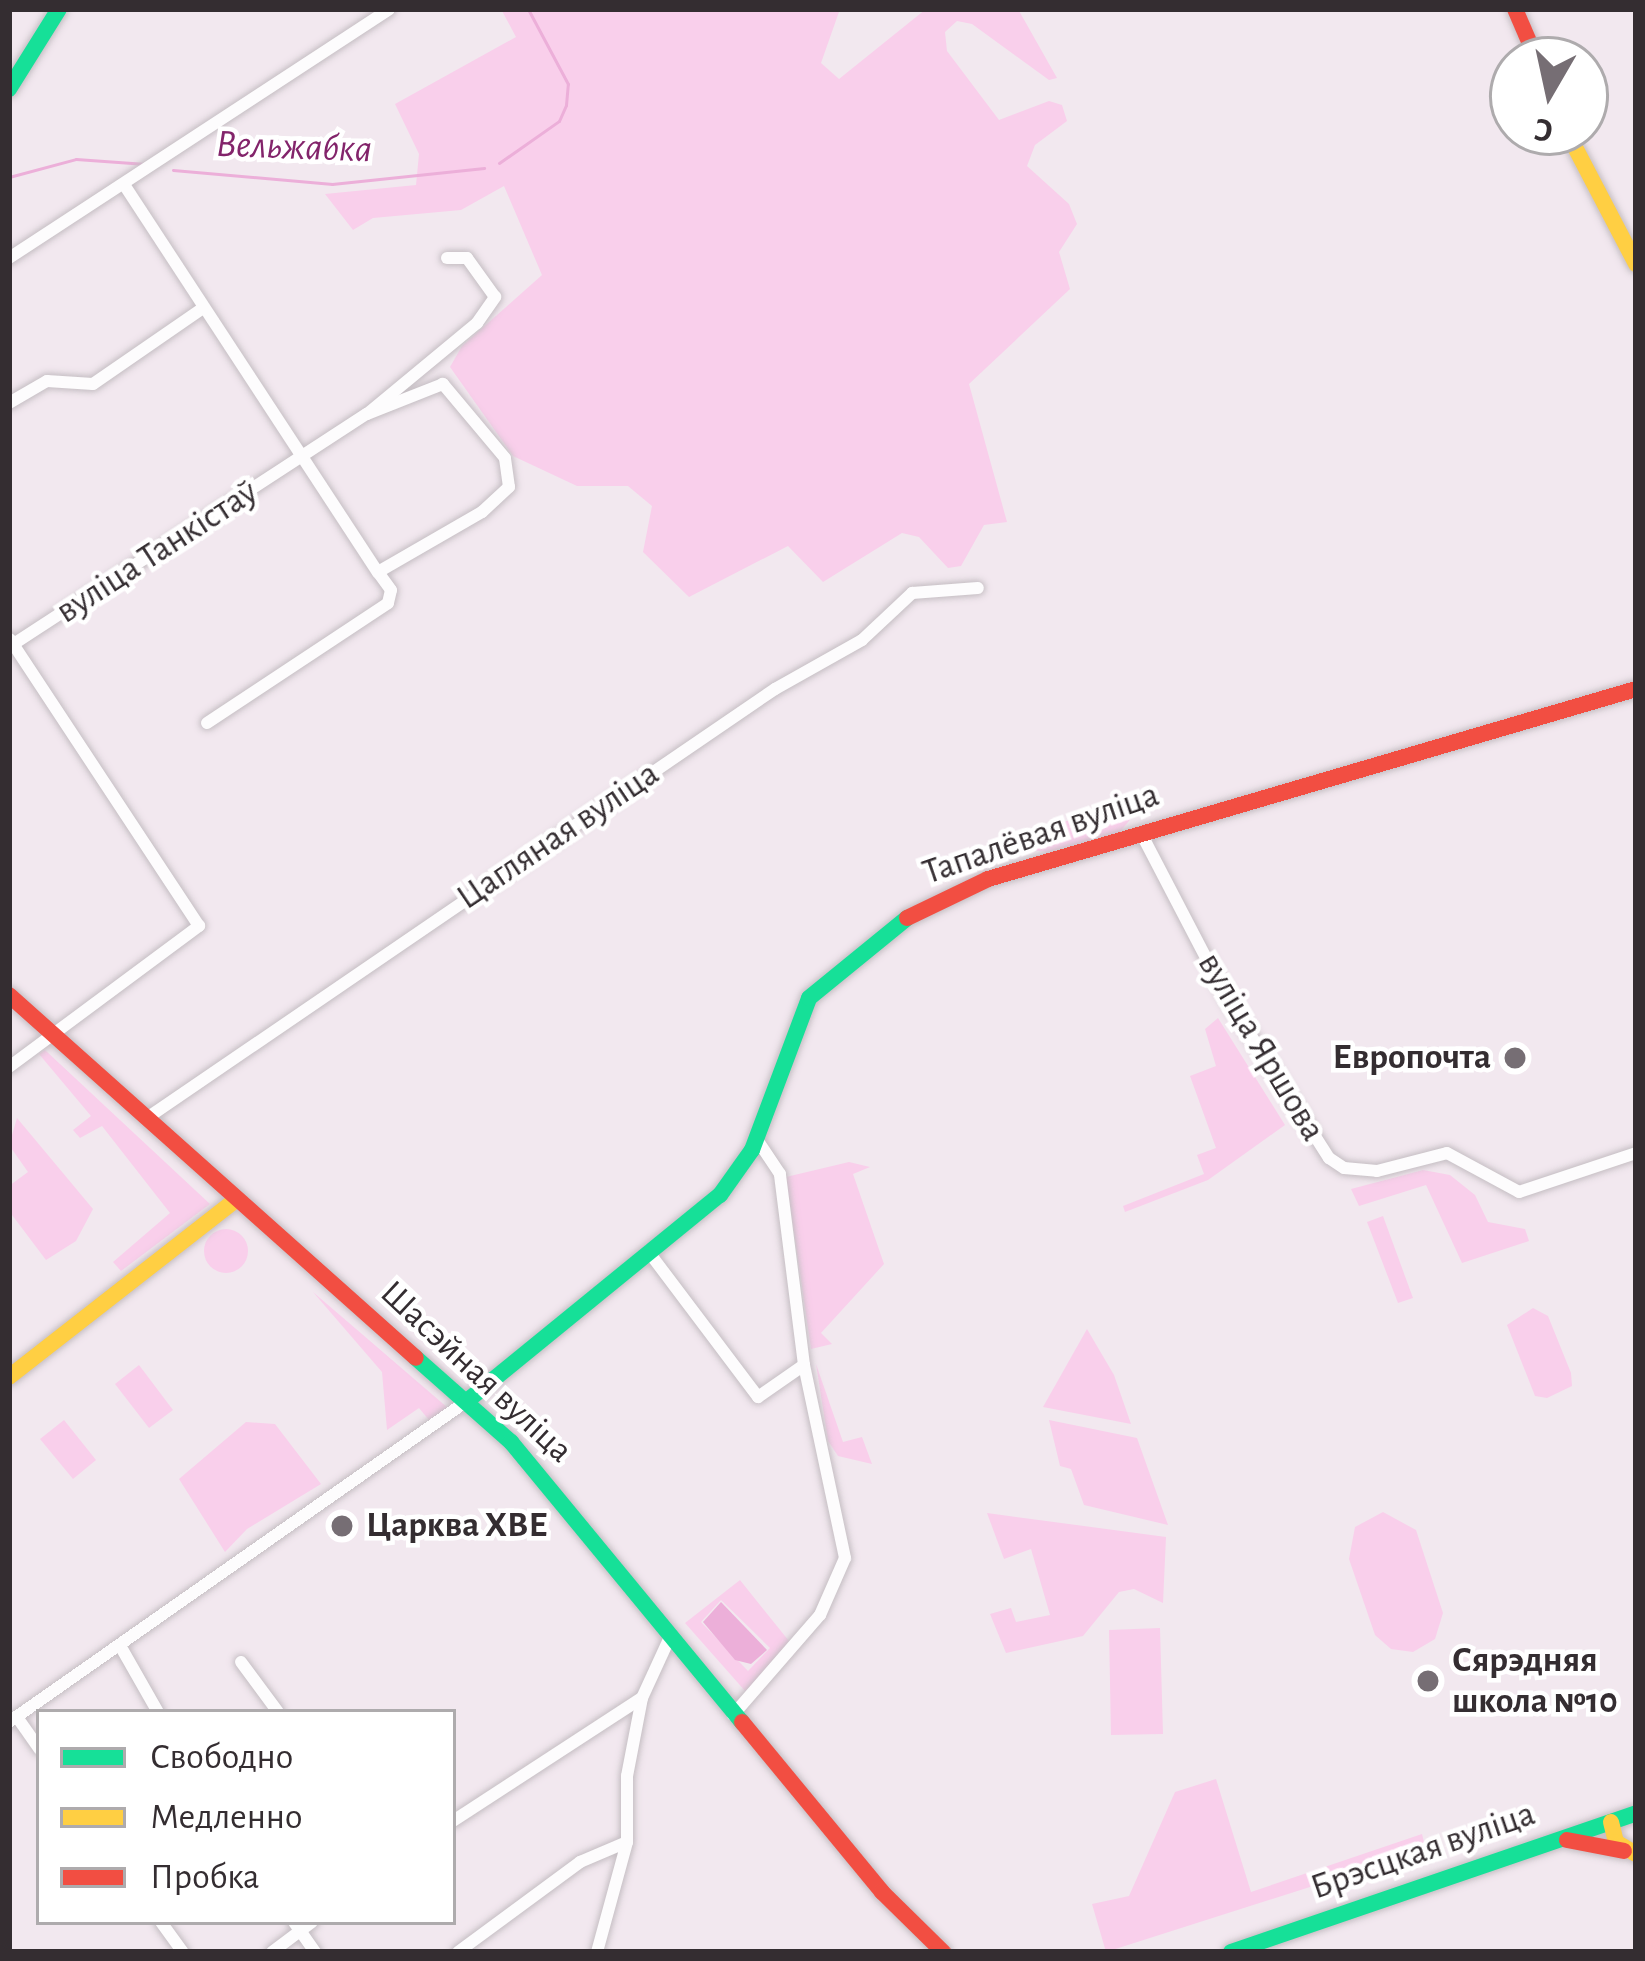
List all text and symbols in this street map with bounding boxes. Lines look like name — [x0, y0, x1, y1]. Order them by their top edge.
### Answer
north arrow — [1489, 36, 1609, 156]
text: С — [1532, 111, 1555, 147]
water label: Вельжабка — [215, 122, 373, 174]
street label: вуліца Танкістаў — [48, 471, 266, 633]
street label: Цагляная вуліца — [449, 752, 667, 920]
street label: Тапалёвая вуліца — [917, 773, 1165, 895]
street label: вуліца Яршова — [1188, 945, 1334, 1149]
place label: Европочта — [1332, 1036, 1491, 1080]
marker: Европочта — [1502, 1045, 1528, 1071]
street label: Шасэйная вуліца — [371, 1272, 581, 1472]
place label: Царква ХВЕ — [366, 1504, 548, 1548]
marker: Царква ХВЕ — [329, 1513, 355, 1539]
place label: Сярэдняя школа №10 — [1452, 1638, 1618, 1723]
marker: Сярэдняя школа №10 — [1415, 1668, 1441, 1694]
legend — [36, 1709, 456, 1925]
text: Свободно — [150, 1739, 293, 1775]
street label: Брэсцкая вуліца — [1305, 1792, 1541, 1910]
text: Медленно — [150, 1799, 302, 1835]
text: Пробка — [150, 1859, 259, 1895]

